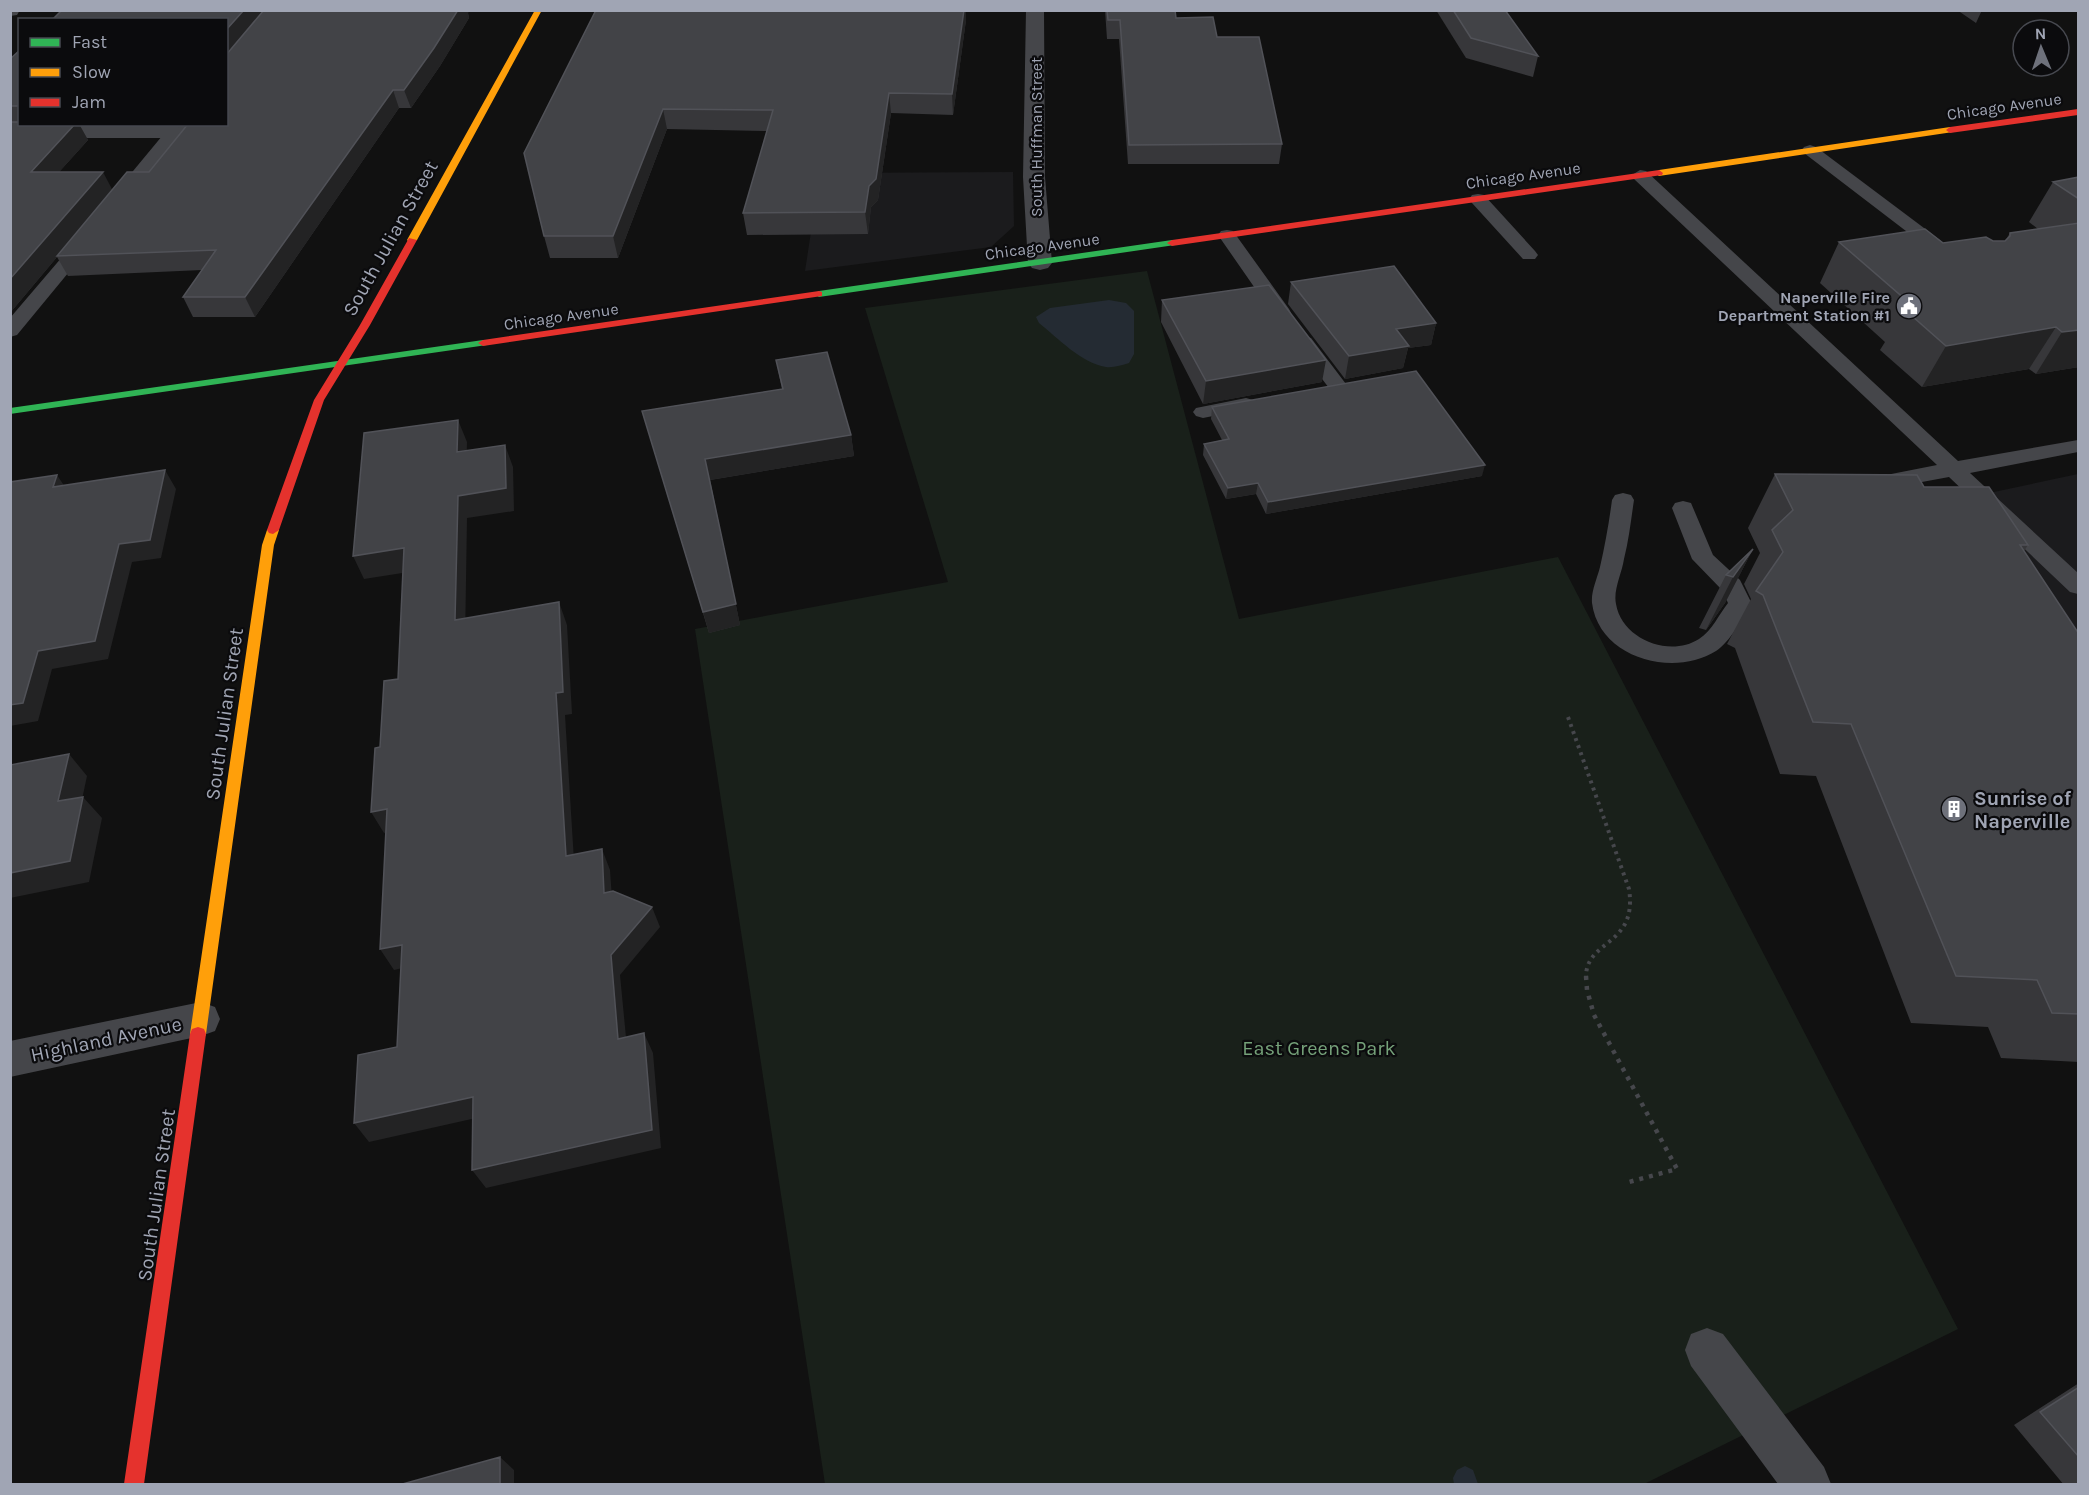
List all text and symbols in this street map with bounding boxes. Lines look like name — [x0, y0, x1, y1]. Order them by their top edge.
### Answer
legend — [18, 18, 228, 126]
north arrow — [2011, 18, 2071, 78]
text: N — [2034, 24, 2047, 43]
text: Fast — [72, 31, 107, 53]
street label: South Huffman Street — [1027, 57, 1046, 217]
text: Slow — [72, 61, 111, 83]
street label: Chicago Avenue — [1946, 89, 2063, 124]
text: Jam — [72, 91, 106, 113]
street label: South Julian Street — [338, 156, 443, 320]
street label: Chicago Avenue — [1465, 158, 1582, 193]
street label: Chicago Avenue — [984, 229, 1101, 264]
place label: Naperville Fire Department Station #1 — [1718, 288, 1890, 325]
public building icon: Naperville Fire Department Station #1 — [1894, 291, 1924, 321]
street label: Chicago Avenue — [503, 299, 620, 334]
street label: South Julian Street — [201, 626, 248, 802]
place label: Sunrise of Naperville — [1974, 787, 2072, 833]
building icon: Sunrise of Naperville — [1939, 794, 1969, 824]
street label: Highland Avenue — [28, 1012, 184, 1067]
park label: East Greens Park — [1242, 1037, 1396, 1060]
street label: South Julian Street — [133, 1107, 180, 1283]

